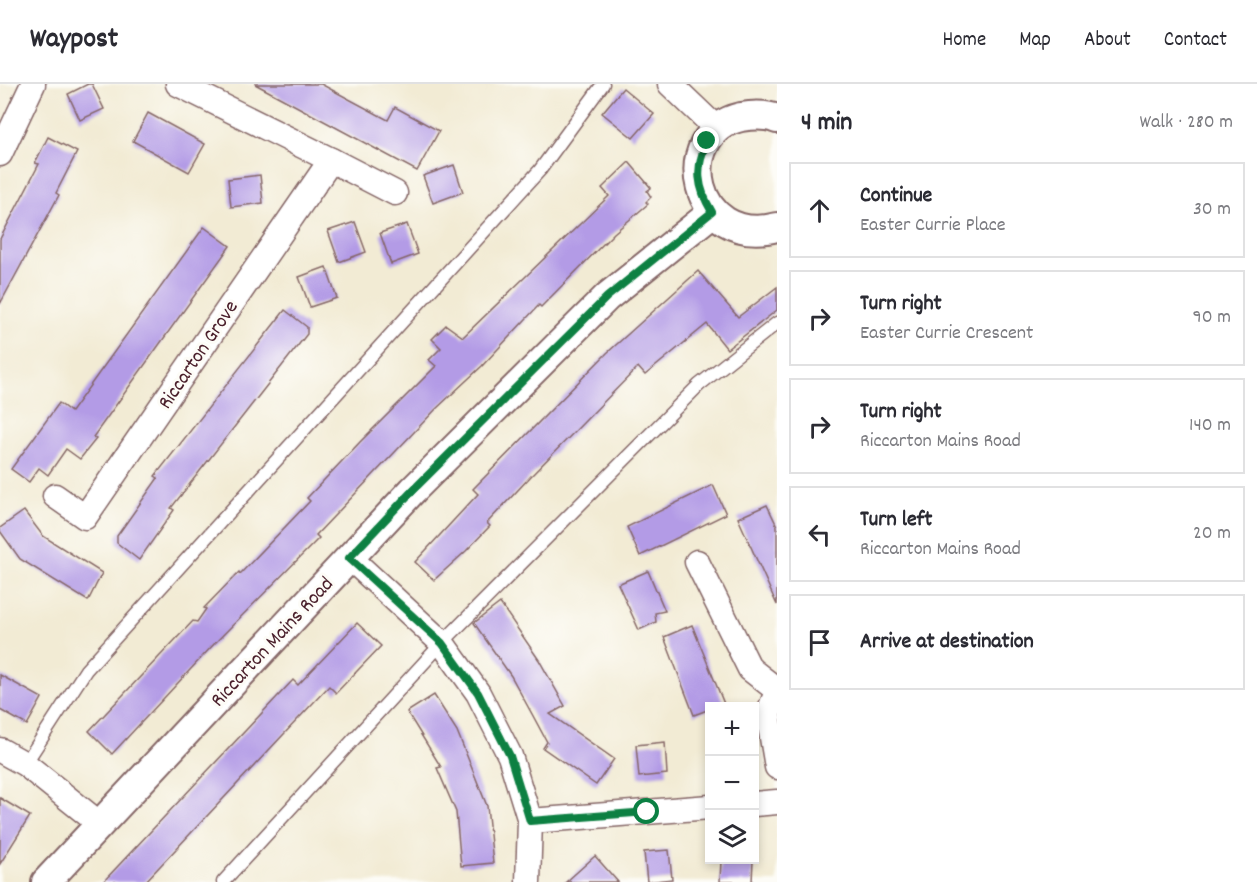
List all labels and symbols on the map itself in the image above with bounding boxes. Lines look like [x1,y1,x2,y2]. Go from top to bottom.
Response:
route end [693,127,719,153]
street label: Riccarton Grove [152,295,247,416]
street label: Riccarton Mains Road [205,571,342,715]
route start [633,798,659,824]

